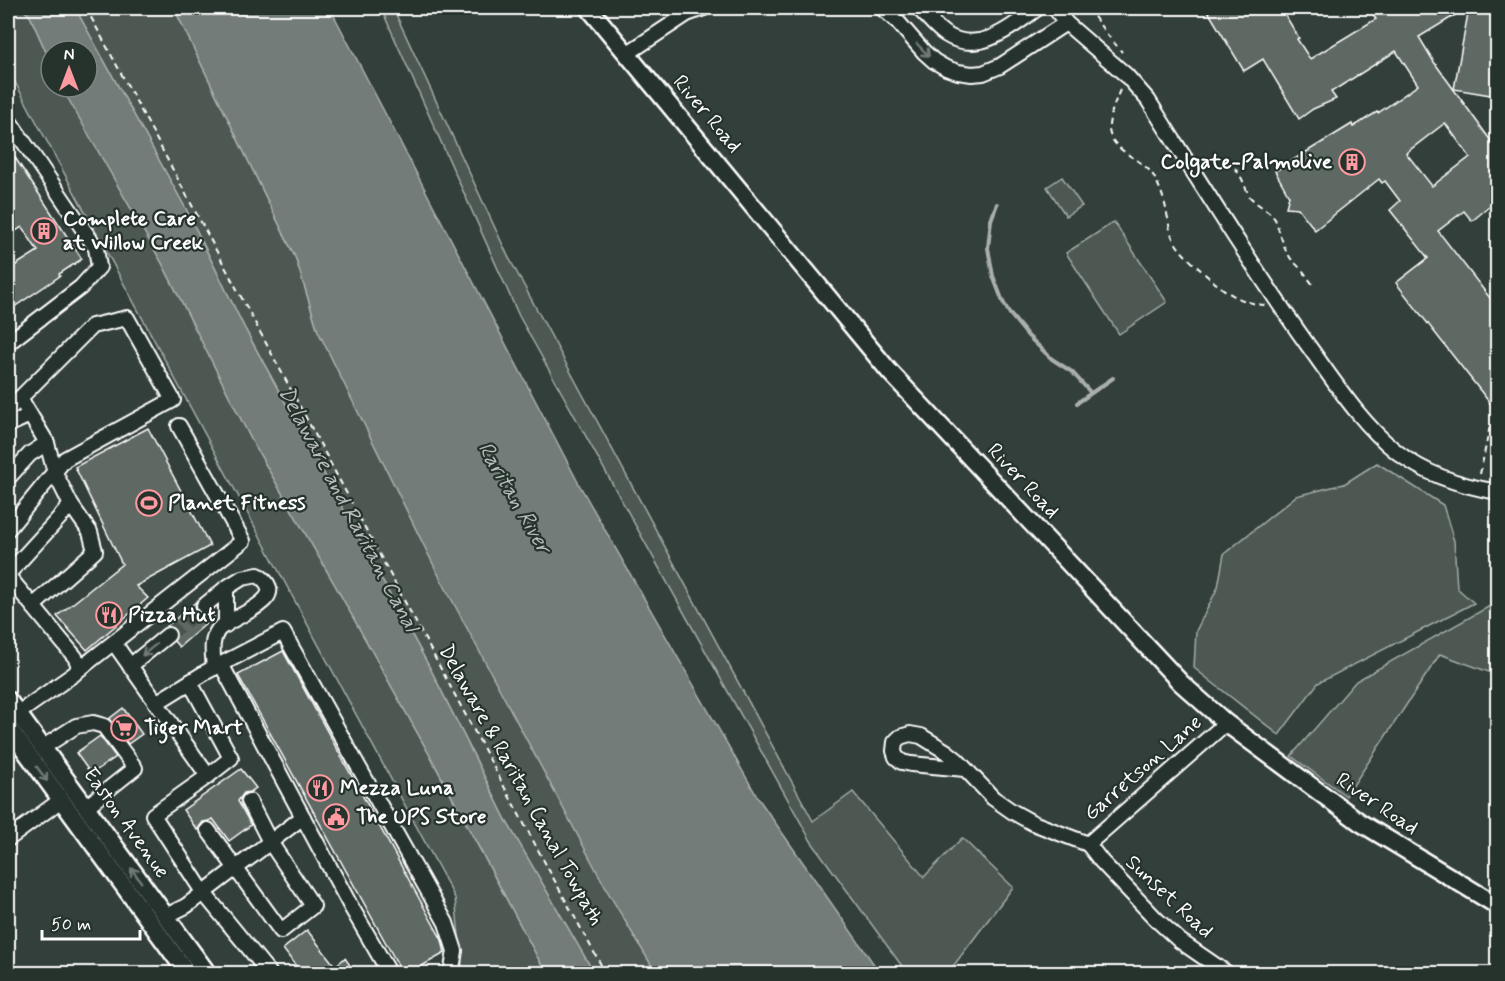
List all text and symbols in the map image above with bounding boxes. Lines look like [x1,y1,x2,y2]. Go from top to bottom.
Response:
north arrow [39,39,99,99]
one-way arrow [916,42,930,57]
text: N [64,45,74,66]
street label: River Road [666,69,748,159]
building icon: Colgate-Palmolive [1337,147,1367,177]
place label: Colgate-Palmolive [1160,148,1333,178]
place label: Complete Care at Willow Creek [63,205,204,257]
building icon: Complete Care at Willow Creek [29,216,59,246]
water label: Delaware and Raritan Canal [271,381,426,639]
water label: Raritan River [471,437,559,561]
street label: River Road [981,437,1065,525]
sports icon: Planet Fitness [134,488,164,518]
place label: Planet Fitness [168,489,306,517]
restaurant icon: Pizza Hut [94,600,124,630]
place label: Pizza Hut [128,601,215,629]
street label: Delaware & Raritan Canal Towpath [432,639,610,931]
one-way arrow [141,644,157,657]
street label: Garretson Lane [1078,709,1208,827]
supermarket icon: Tiger Mart [109,713,139,743]
place label: Tiger Mart [144,714,243,744]
street label: Easton Avenue [76,762,176,884]
one-way arrow [36,766,48,782]
street label: River Road [1330,766,1424,842]
restaurant icon: Mezza Luna [305,773,335,803]
place label: Mezza Luna [340,774,454,802]
public building icon: The UPS Store [321,802,351,832]
place label: The UPS Store [356,803,486,831]
street label: Sunset Road [1119,849,1219,945]
one-way arrow [130,868,143,884]
scale bar [42,903,140,941]
text: 50 m [51,913,91,937]

